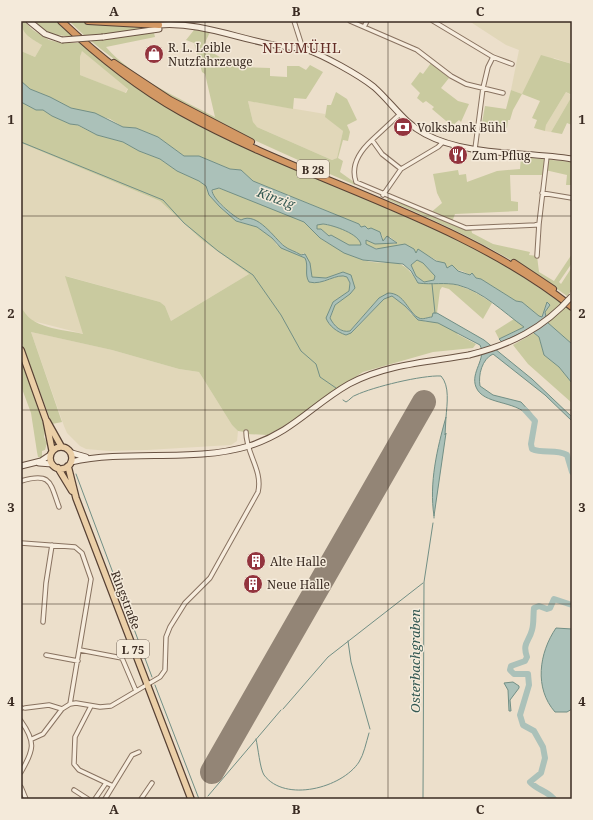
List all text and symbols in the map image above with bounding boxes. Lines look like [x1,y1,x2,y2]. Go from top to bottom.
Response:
text: A [109,2,119,20]
text: B [292,2,301,20]
text: C [476,2,485,20]
district label: NEUMÜHL [262,38,342,57]
place label: R. L. Leible Nutzfahrzeuge [168,39,253,70]
shop icon: R. L. Leible Nutzfahrzeuge [143,43,165,65]
text: 1 [7,110,15,128]
text: 1 [578,110,586,128]
bank icon: Volksbank Bühl [392,116,414,138]
place label: Volksbank Bühl [417,119,507,136]
restaurant icon: Zum Pflug [447,144,469,166]
place label: Zum Pflug [472,147,531,164]
road number: B 28 [297,160,329,178]
water label: Kinzig [254,183,298,213]
text: 2 [7,304,15,322]
text: 2 [578,304,586,322]
text: 3 [7,498,15,516]
text: 3 [578,498,586,516]
building icon: Alte Halle [245,550,267,572]
place label: Alte Halle [270,553,326,570]
street label: Ringstraße [107,568,145,632]
building icon: Neue Halle [242,573,264,595]
place label: Neue Halle [267,576,330,593]
water label: Osterbachgraben [406,609,424,713]
road number: L 75 [117,640,149,658]
text: 4 [7,692,15,710]
text: 4 [578,692,586,710]
text: A [109,800,119,818]
text: B [292,800,301,818]
text: C [476,800,485,818]

